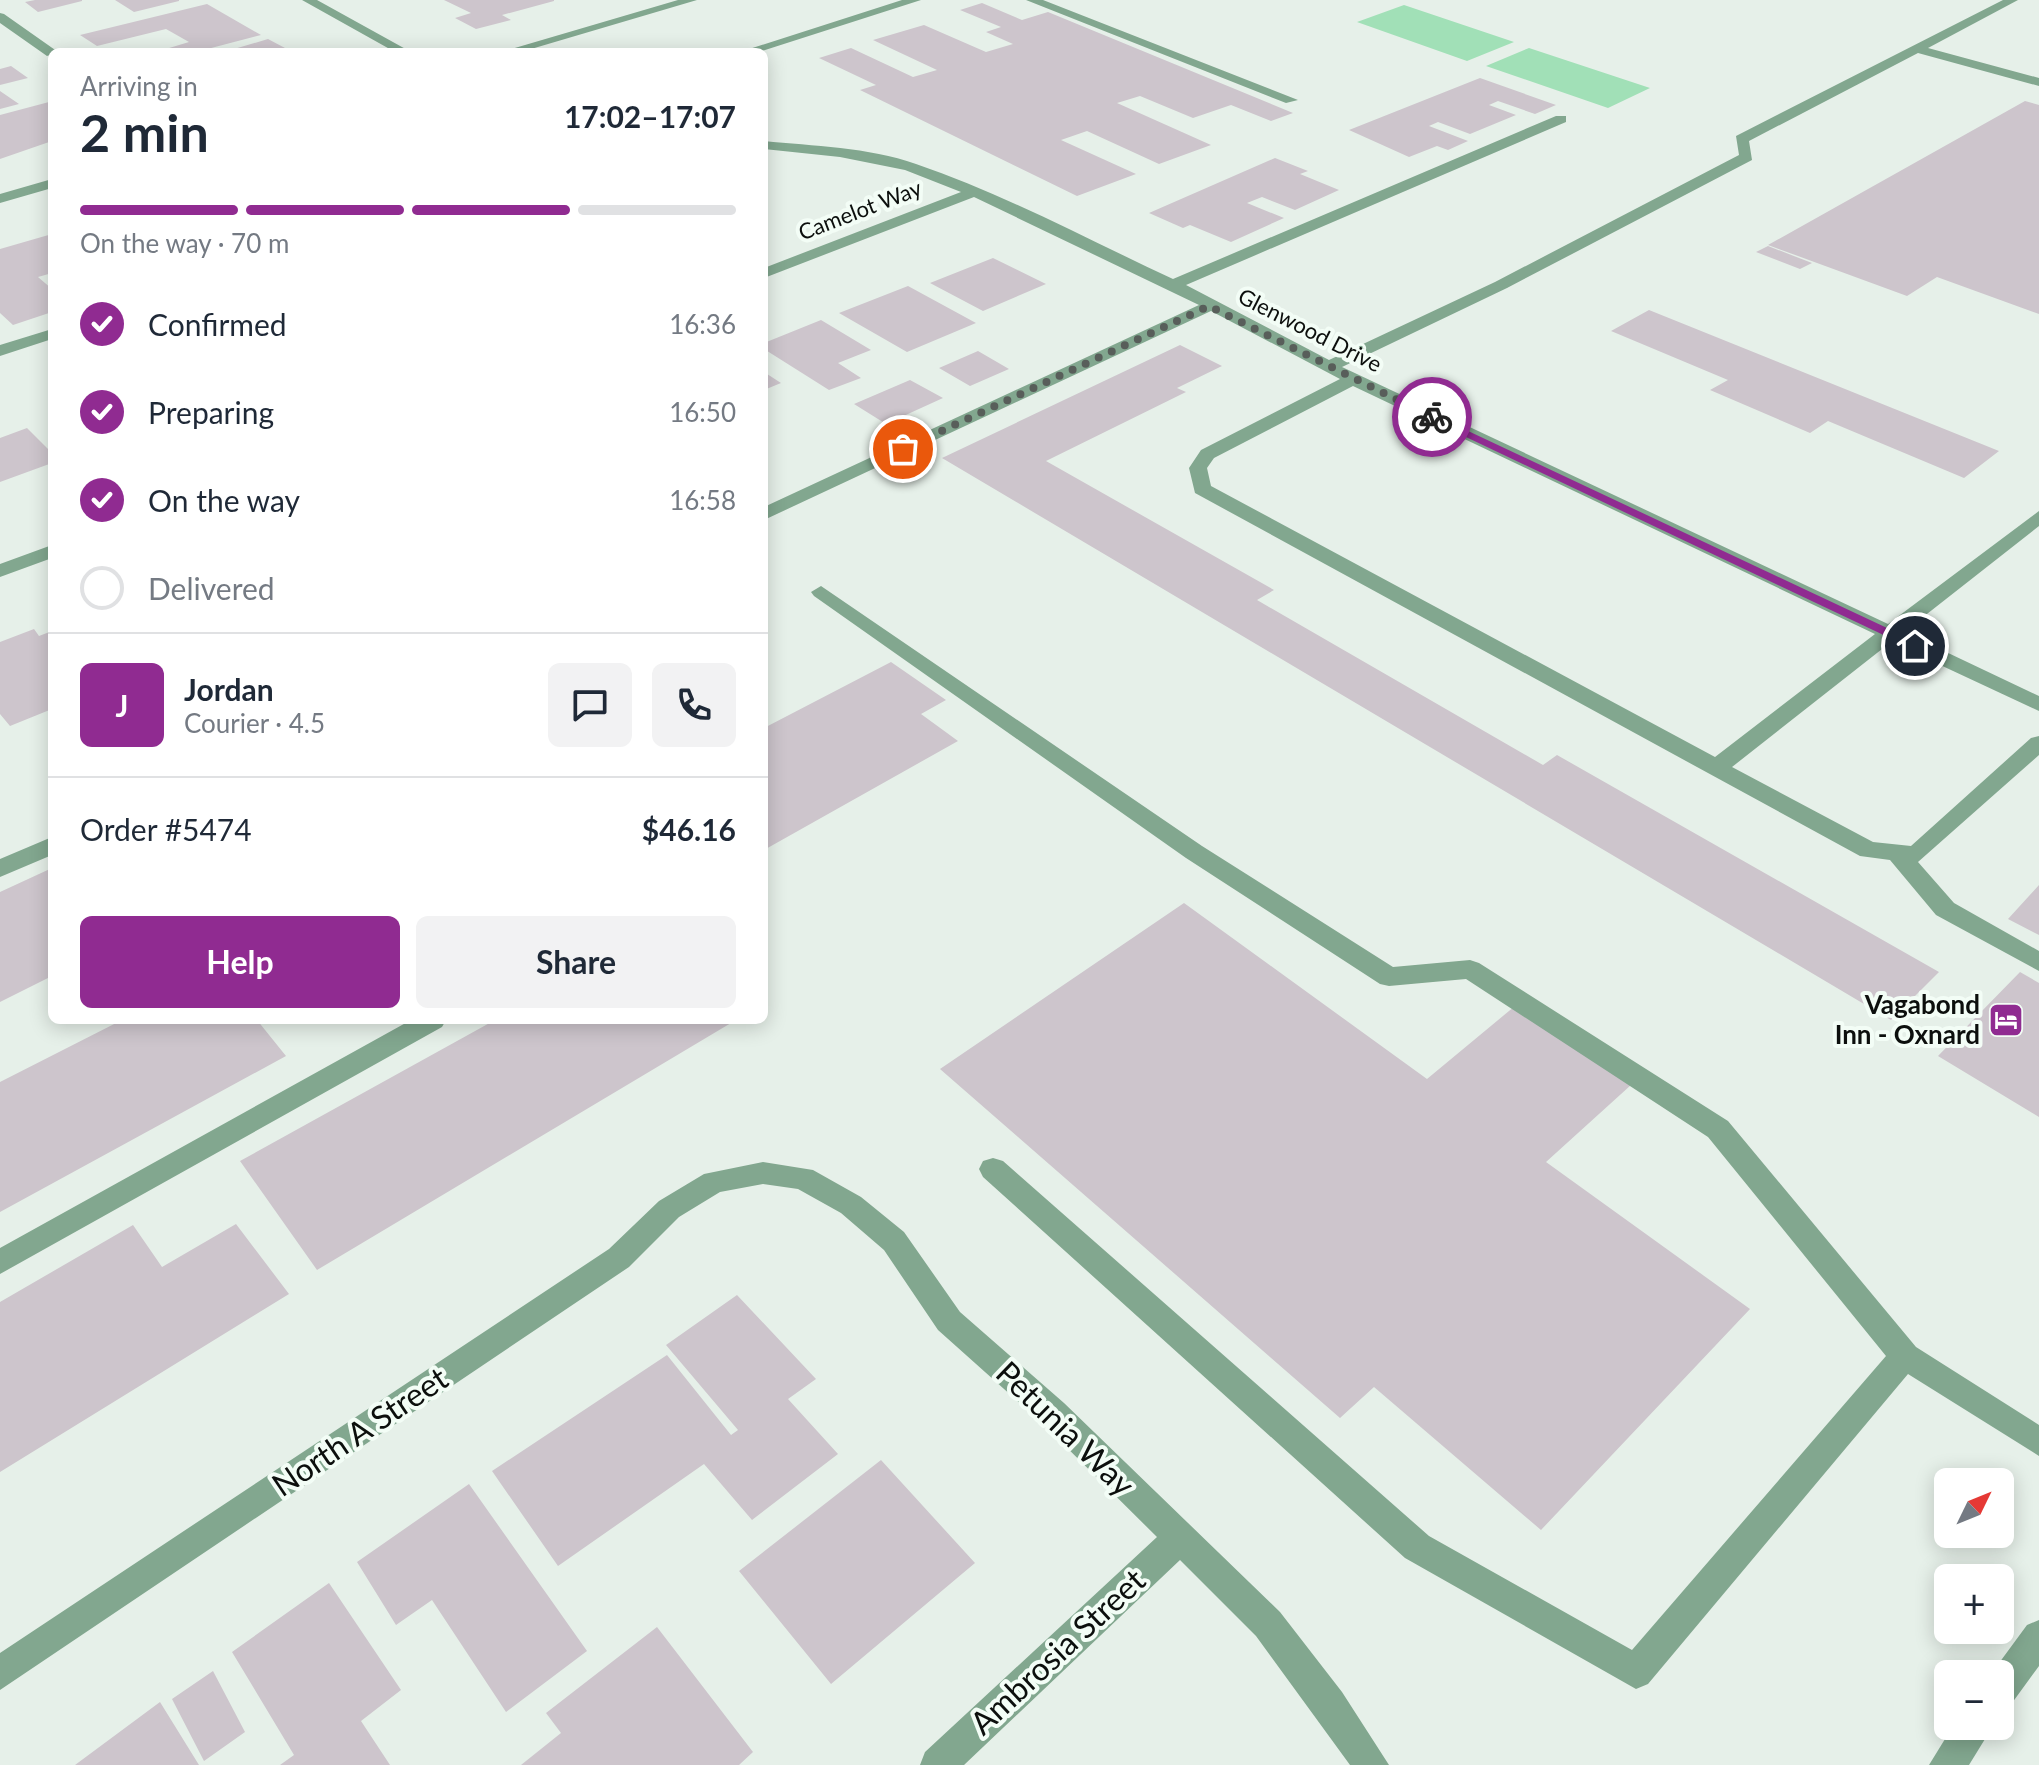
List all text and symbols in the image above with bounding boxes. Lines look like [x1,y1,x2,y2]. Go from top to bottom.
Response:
text: Arriving in [80,70,198,102]
text: 17:02–17:07 [564,98,736,134]
text: 2 min [80,101,209,163]
street label: Camelot Way [794,173,926,245]
text: On the way · 70 m [80,227,289,259]
street label: Glenwood Drive [1234,282,1387,377]
icon: check [80,302,124,346]
text: Confirmed [148,306,287,342]
text: 16:36 [669,308,736,340]
courier [1392,377,1472,457]
icon: check [80,390,124,434]
text: Preparing [148,394,274,430]
icon: bike [1410,395,1454,439]
text: 16:50 [669,396,736,428]
pin [869,415,937,483]
icon: bag [881,427,925,471]
icon: check [80,478,124,522]
text: On the way [148,482,300,518]
text: 16:58 [669,484,736,516]
text: Delivered [148,570,275,606]
pin [1881,612,1949,680]
icon: home [1893,624,1937,668]
button: chat [548,663,632,747]
button: phone [652,663,736,747]
text: Jordan [184,671,274,707]
text: J [116,687,128,723]
text: Courier · 4.5 [184,707,325,739]
text: Order #5474 [80,811,252,847]
text: $46.16 [642,811,736,847]
button: Help [80,916,400,1008]
button: Share [416,916,736,1008]
place label: Vagabond Inn - Oxnard [1835,988,1980,1050]
hotel icon: Vagabond Inn - Oxnard [1987,1001,2025,1039]
street label: Petunia Way [989,1352,1144,1504]
street label: North A Street [264,1357,455,1504]
north arrow [1934,1468,2014,1548]
map controls [1934,1468,2014,1740]
street label: Ambrosia Street [961,1560,1153,1742]
button: + [1934,1564,2014,1644]
button: − [1934,1660,2014,1740]

